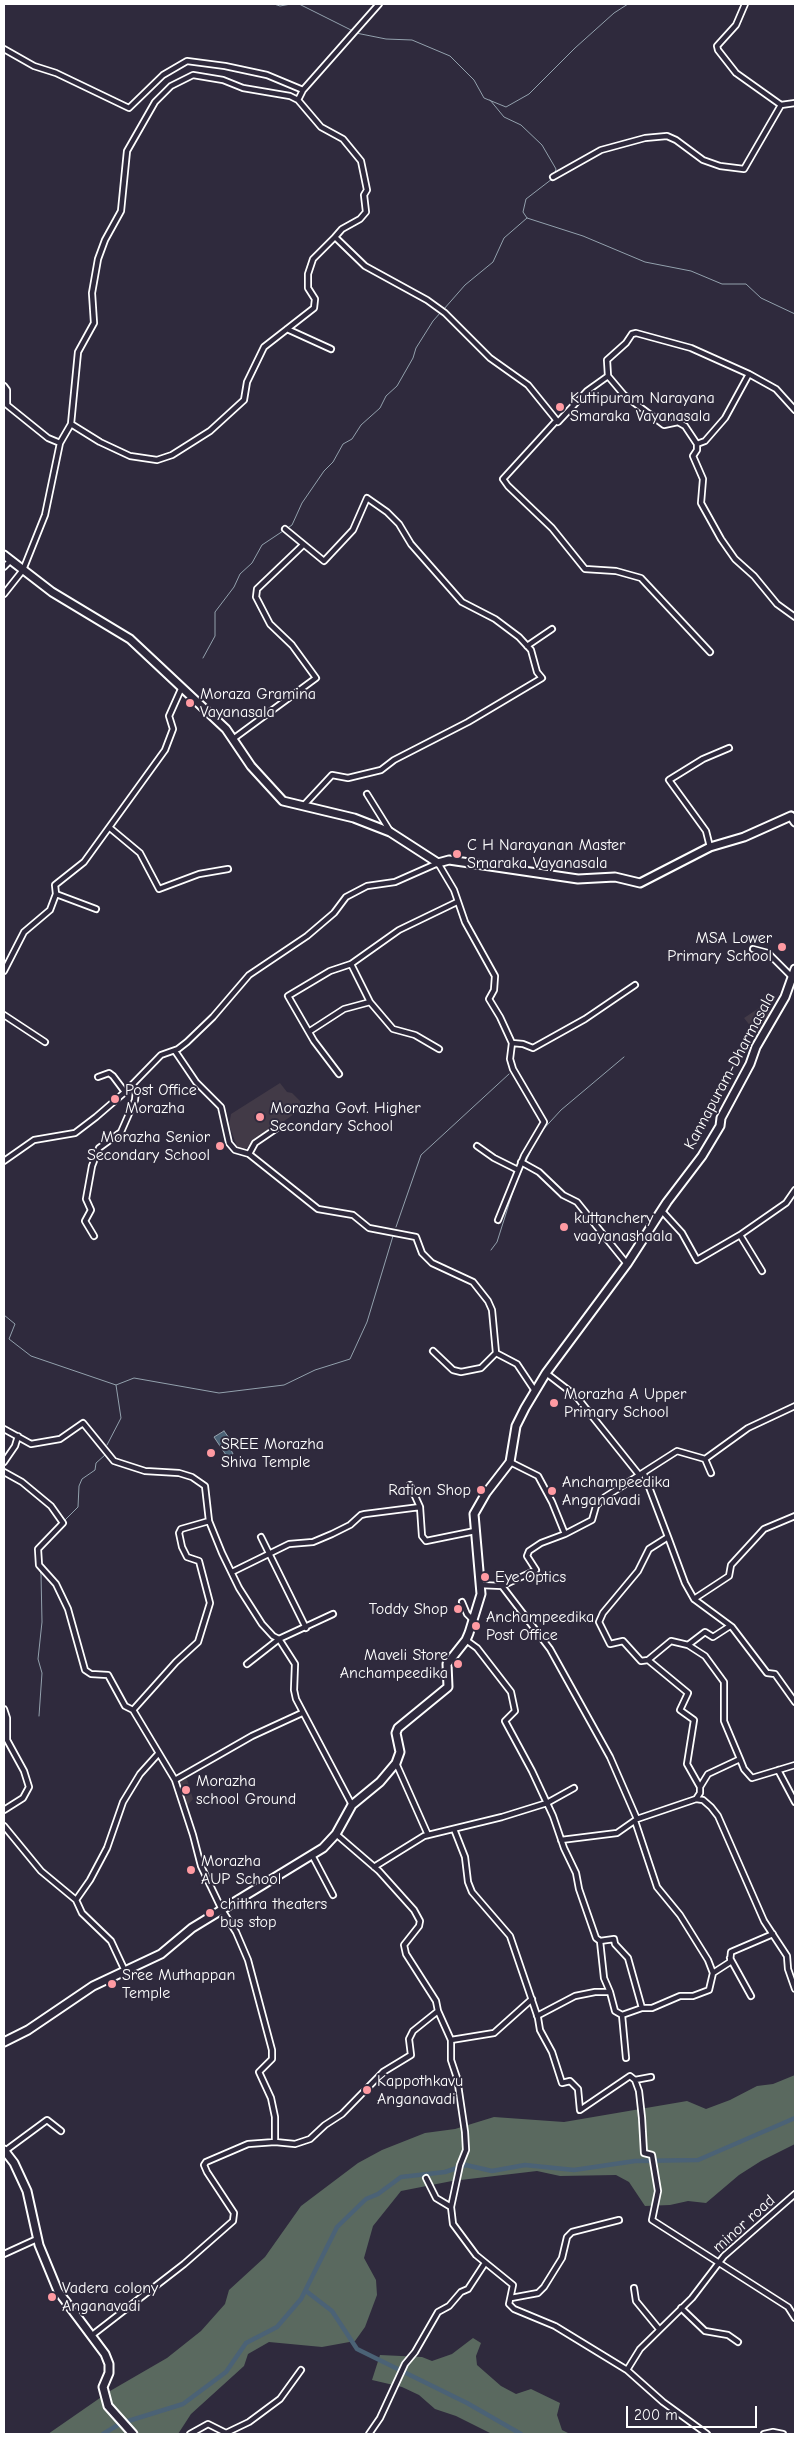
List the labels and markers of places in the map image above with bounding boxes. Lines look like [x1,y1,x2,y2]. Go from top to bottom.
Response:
place label: Kuttipuram Narayana Smaraka Vayanasala [570,388,715,426]
marker: Kuttipuram Narayana Smaraka Vayanasala [554,401,566,413]
place label: Moraza Gramina Vayanasala [200,684,316,722]
marker: Moraza Gramina Vayanasala [184,697,196,709]
place label: C H Narayanan Master Smaraka Vayanasala [467,835,625,873]
marker: C H Narayanan Master Smaraka Vayanasala [451,848,463,860]
place label: MSA Lower Primary School [667,928,772,966]
marker: MSA Lower Primary School [776,941,788,953]
place label: Post Office Morazha [125,1080,197,1118]
marker: Post Office Morazha [109,1093,121,1105]
place label: Morazha Govt. Higher Secondary School [270,1098,421,1136]
marker: Morazha Govt. Higher Secondary School [254,1111,266,1123]
place label: Morazha Senior Secondary School [87,1127,210,1165]
marker: Morazha Senior Secondary School [214,1140,226,1152]
place label: kuttanchery vaayanashaala [574,1208,673,1246]
marker: kuttanchery vaayanashaala [558,1221,570,1233]
place label: Morazha A Upper Primary School [564,1384,686,1422]
marker: Morazha A Upper Primary School [548,1397,560,1409]
place label: SREE Morazha Shiva Temple [221,1434,324,1472]
marker: SREE Morazha Shiva Temple [205,1447,217,1459]
place label: Anchampeedika Anganavadi [562,1472,670,1510]
place label: Ration Shop [388,1480,471,1500]
marker: Ration Shop [475,1484,487,1496]
marker: Anchampeedika Anganavadi [546,1485,558,1497]
place label: Eye Optics [495,1567,566,1587]
marker: Eye Optics [479,1571,491,1583]
place label: Toddy Shop [369,1599,448,1619]
marker: Toddy Shop [452,1603,464,1615]
place label: Anchampeedika Post Office [486,1607,594,1645]
marker: Anchampeedika Post Office [470,1620,482,1632]
place label: Maveli Store Anchampeedika [340,1645,448,1683]
marker: Maveli Store Anchampeedika [452,1658,464,1670]
place label: Morazha school Ground [196,1771,296,1809]
marker: Morazha school Ground [180,1784,192,1796]
place label: Morazha AUP School [201,1851,281,1889]
marker: Morazha AUP School [185,1864,197,1876]
place label: chithra theaters bus stop [220,1894,327,1932]
marker: chithra theaters bus stop [204,1907,216,1919]
place label: Sree Muthappan Temple [122,1965,235,2003]
marker: Sree Muthappan Temple [106,1978,118,1990]
place label: Kappothkavu Anganavadi [377,2071,463,2109]
marker: Kappothkavu Anganavadi [361,2084,373,2096]
place label: Vadera colony Anganavadi [62,2278,158,2316]
marker: Vadera colony Anganavadi [46,2291,58,2303]

